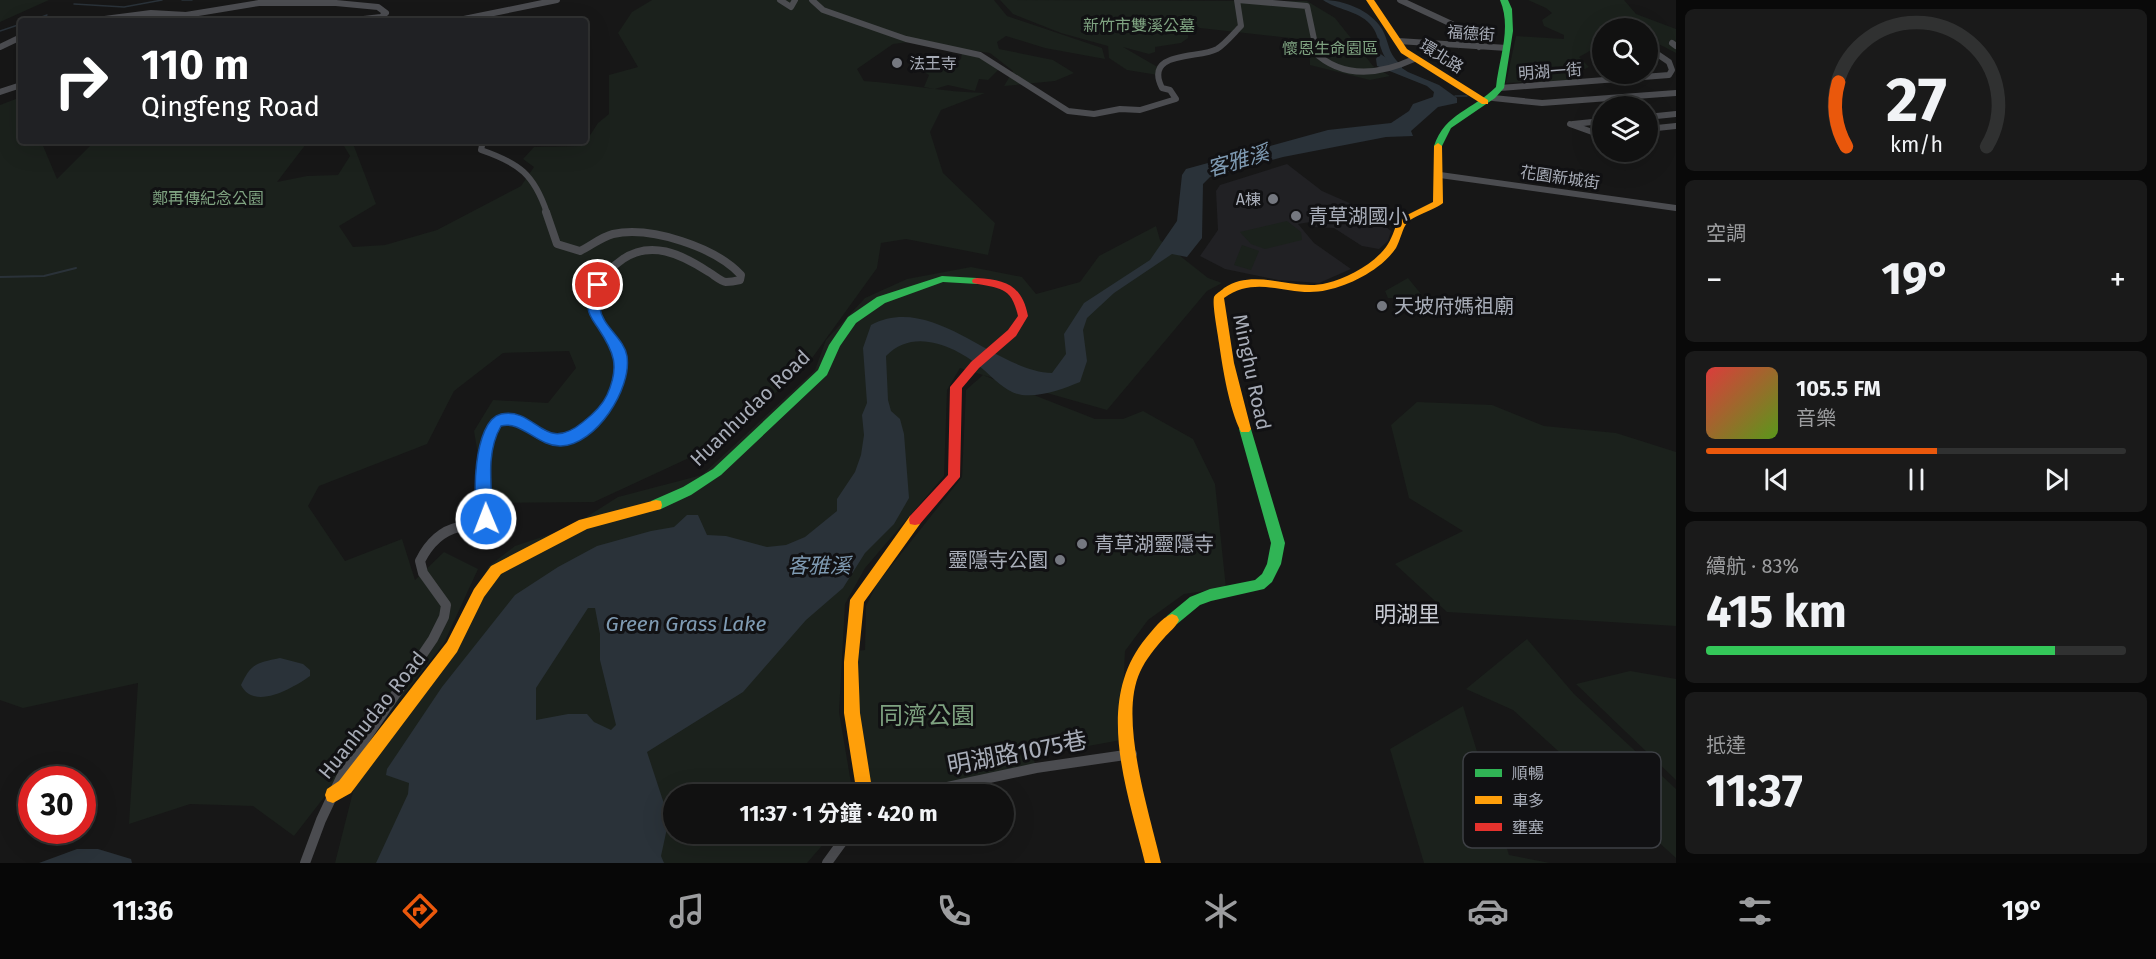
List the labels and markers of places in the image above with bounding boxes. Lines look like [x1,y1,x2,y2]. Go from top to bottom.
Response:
place label: 法王寺 [909,54,957,73]
marker: 法王寺 [890,56,904,70]
place label: A棟 [1236,190,1261,209]
marker: A棟 [1266,192,1280,206]
place label: 青草湖國小 [1308,204,1408,228]
marker: 青草湖國小 [1289,209,1303,223]
pin [572,259,623,310]
place label: 天坡府媽祖廟 [1394,294,1514,318]
marker: 天坡府媽祖廟 [1375,299,1389,313]
place label: 青草湖靈隱寺 [1094,532,1214,556]
marker: 青草湖靈隱寺 [1075,537,1089,551]
place label: 靈隱寺公園 [948,548,1048,572]
marker: 靈隱寺公園 [1053,553,1067,567]

